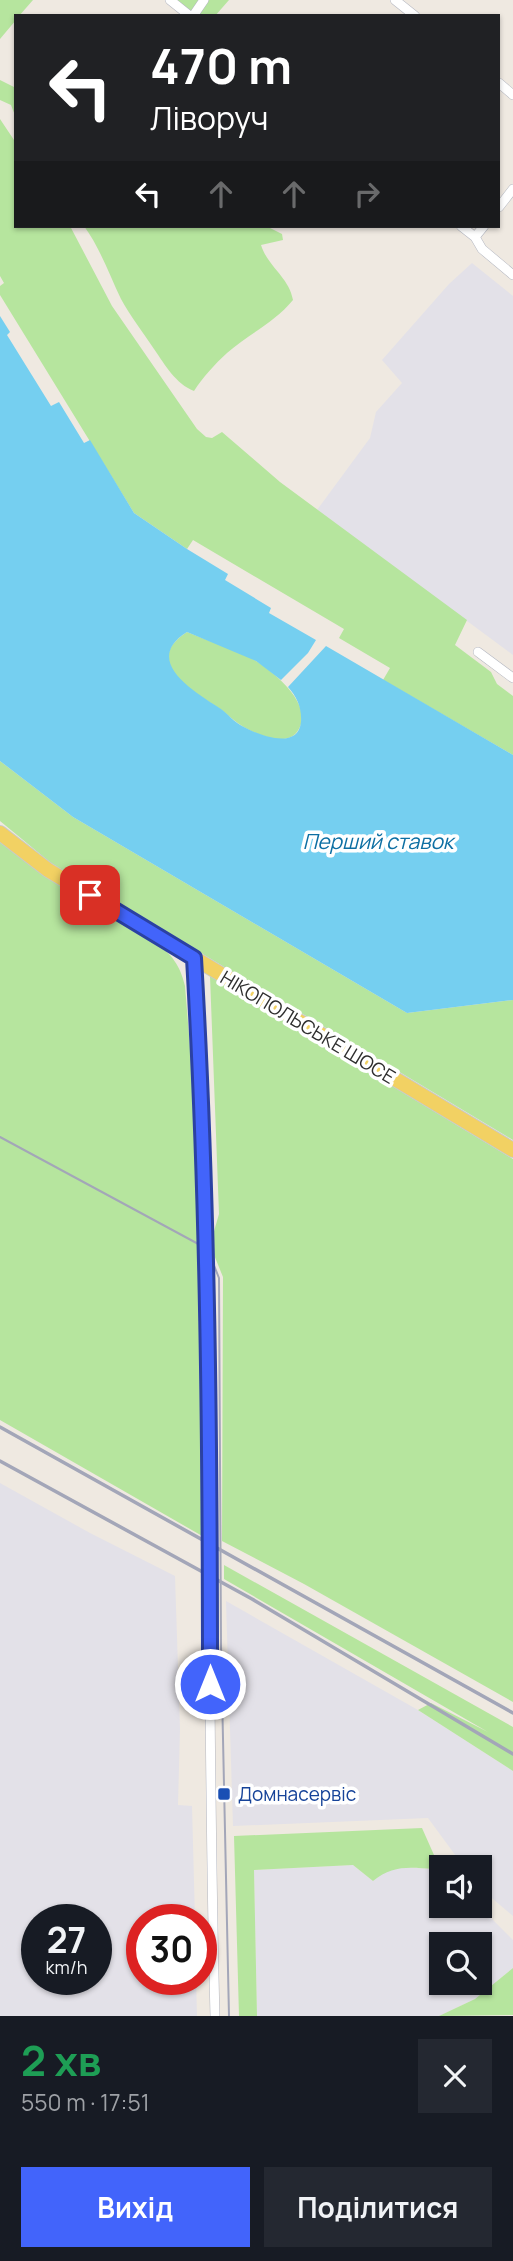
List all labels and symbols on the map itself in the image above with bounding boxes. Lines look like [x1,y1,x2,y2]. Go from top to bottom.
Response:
water label: Перший ставок [303,827,456,855]
pin [60,865,120,925]
street label: НІКОПОЛЬСЬКЕ ШОСЕ [216,964,400,1090]
position arrow [173,1647,247,1721]
place label: Домнасервіс [238,1781,356,1807]
marker: Домнасервіс [216,1786,232,1802]
speed limit sign: 30 [126,1904,217,1995]

